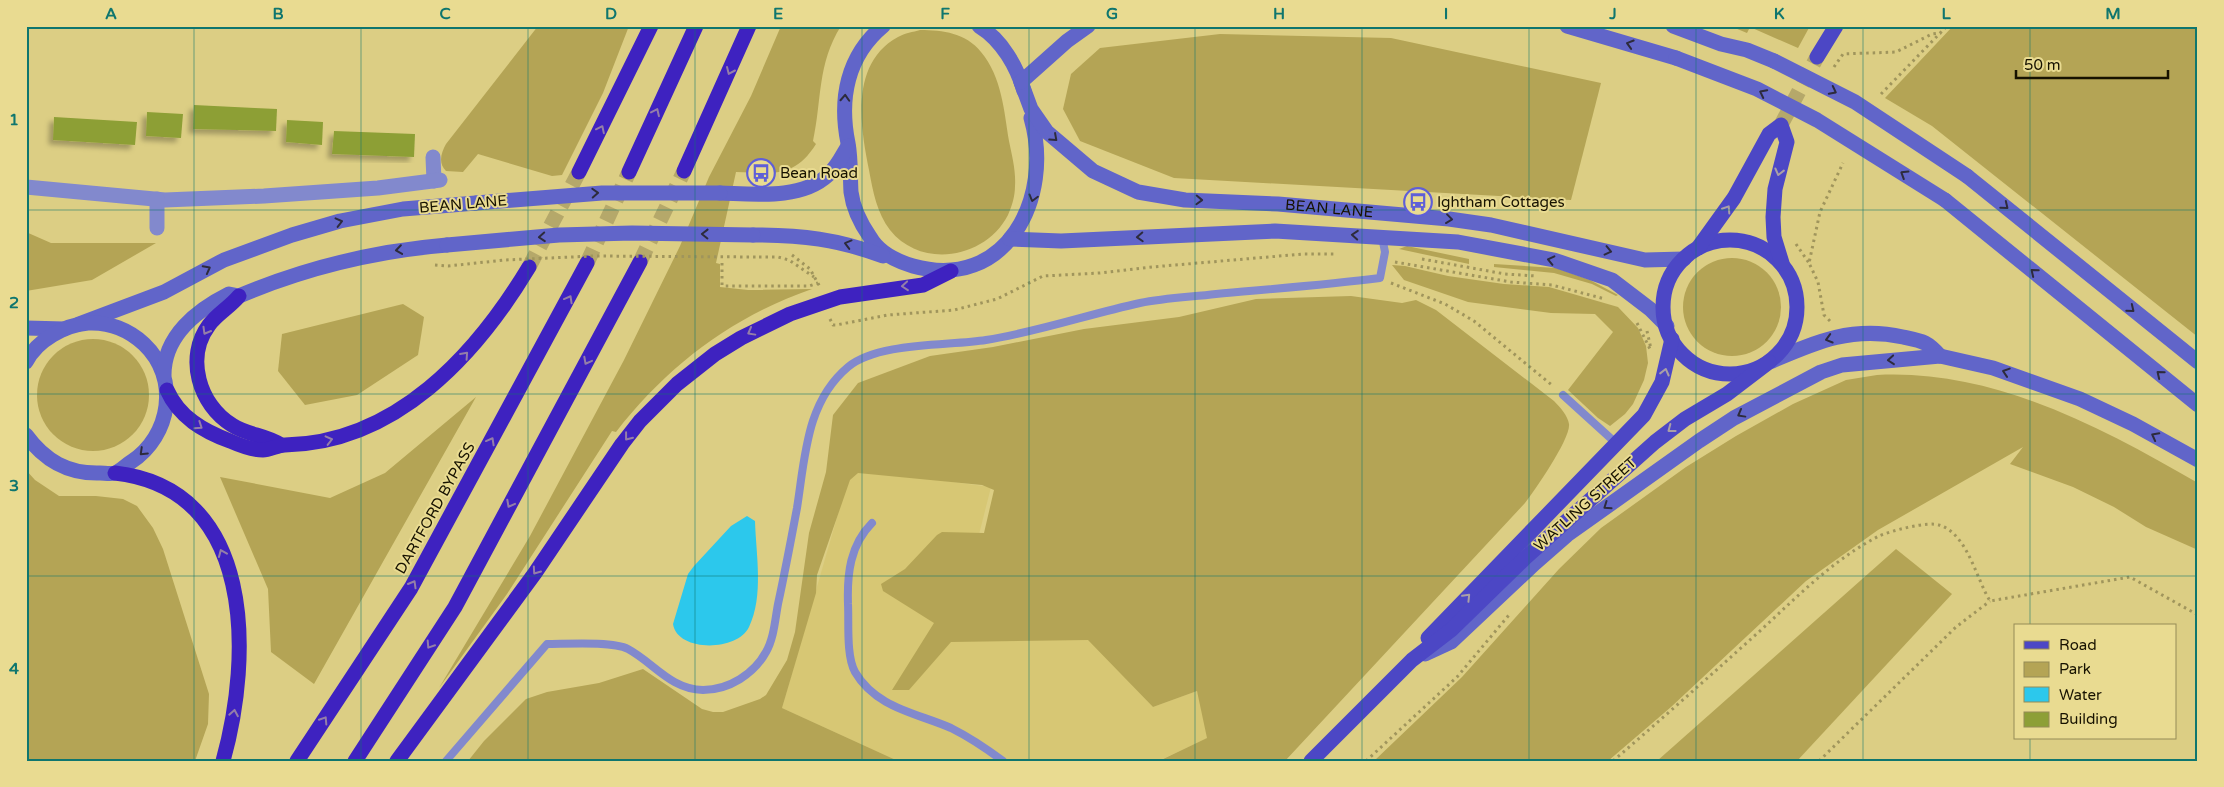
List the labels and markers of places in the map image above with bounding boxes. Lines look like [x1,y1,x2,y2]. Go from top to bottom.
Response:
bus stop icon: Bean Road [746,158,776,188]
place label: Bean Road [780,164,858,182]
bus stop icon: Ightham Cottages [1403,187,1433,217]
place label: Ightham Cottages [1437,193,1565,211]

